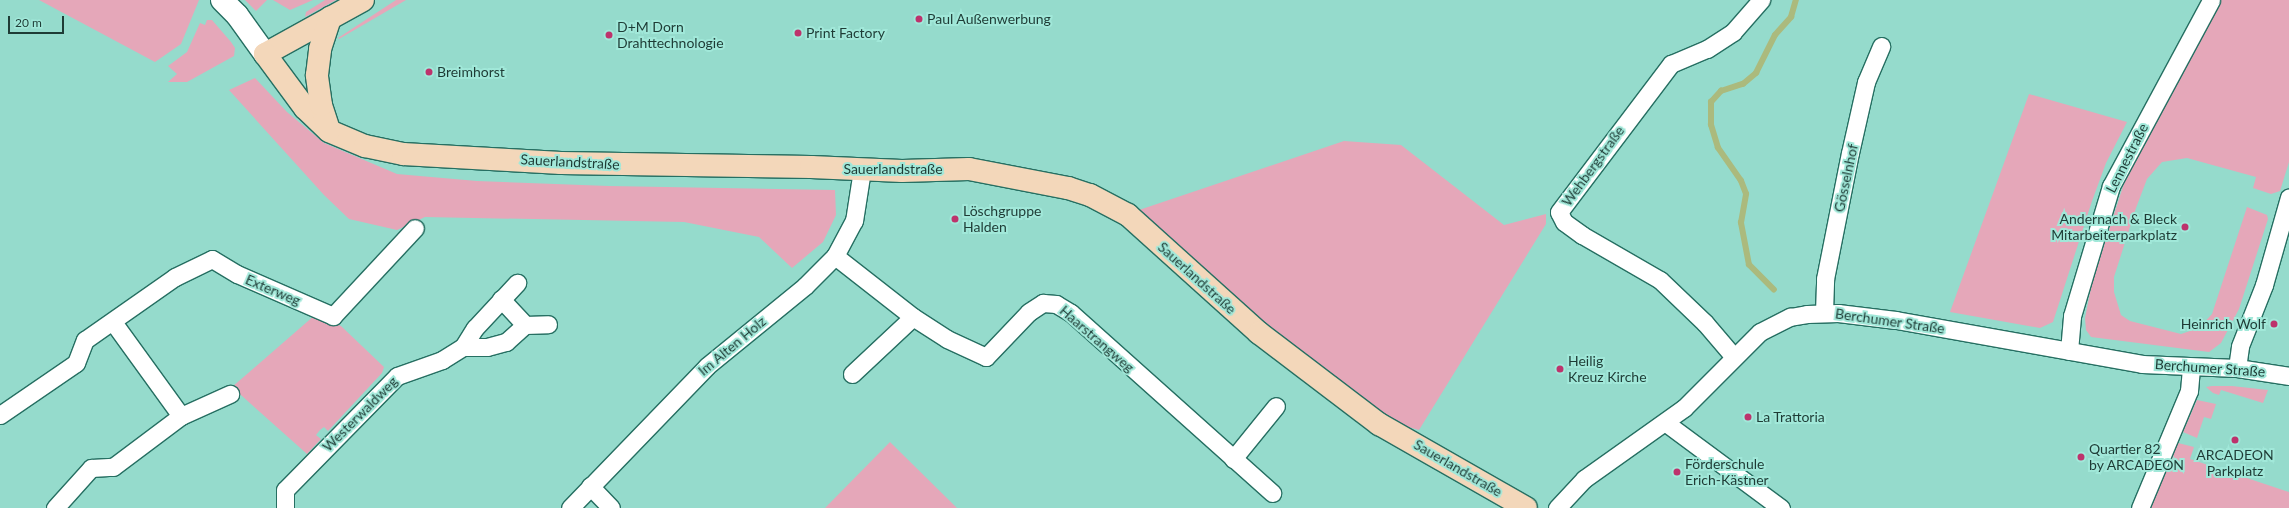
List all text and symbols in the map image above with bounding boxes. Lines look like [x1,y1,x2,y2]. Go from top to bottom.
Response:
scale bar [10,8,66,34]
place label: Paul Außenwerbung [927,11,1051,27]
marker: Paul Außenwerbung [914,14,924,24]
text: 20 m [15,15,42,30]
place label: D+M Dorn Drahttechnologie [617,19,724,52]
place label: Print Factory [806,25,885,41]
marker: Print Factory [793,28,803,38]
marker: D+M Dorn Drahttechnologie [604,30,614,40]
place label: Breimhorst [437,64,505,80]
marker: Breimhorst [424,67,434,77]
street label: Lennestraße [2102,120,2152,196]
street label: Wehbergstraße [1558,123,1628,209]
street label: Gösselnhof [1831,142,1861,214]
street label: Sauerlandstraße [520,151,620,173]
street label: Sauerlandstraße [843,161,943,177]
place label: Löschgruppe Halden [963,203,1041,236]
place label: Andernach & Bleck Mitarbeiterparkplatz [2051,211,2177,244]
marker: Löschgruppe Halden [950,214,960,224]
marker: Andernach & Bleck Mitarbeiterparkplatz [2180,222,2190,232]
street label: Sauerlandstraße [1155,239,1239,317]
street label: Exterweg [243,271,303,309]
street label: Haarstrangweg [1056,302,1138,376]
street label: Berchumer Straße [1834,305,1946,337]
street label: Im Alten Holz [695,313,769,379]
place label: Heinrich Wolf [2181,316,2266,332]
marker: Heinrich Wolf [2269,319,2279,329]
place label: Heilig Kreuz Kirche [1568,353,1647,386]
street label: Berchumer Straße [2154,356,2266,380]
marker: Heilig Kreuz Kirche [1555,364,1565,374]
street label: Westerwaldweg [319,373,401,455]
place label: La Trattoria [1756,409,1825,425]
marker: La Trattoria [1743,412,1753,422]
marker: ARCADEON Parkplatz [2230,435,2240,445]
street label: Sauerlandstraße [1411,436,1505,500]
place label: Quartier 82 by ARCADEON [2089,441,2185,474]
place label: ARCADEON Parkplatz [2196,447,2274,480]
marker: Quartier 82 by ARCADEON [2076,452,2086,462]
place label: Förderschule Erich-Kästner [1685,456,1769,488]
marker: Förderschule Erich-Kästner [1672,467,1682,477]

